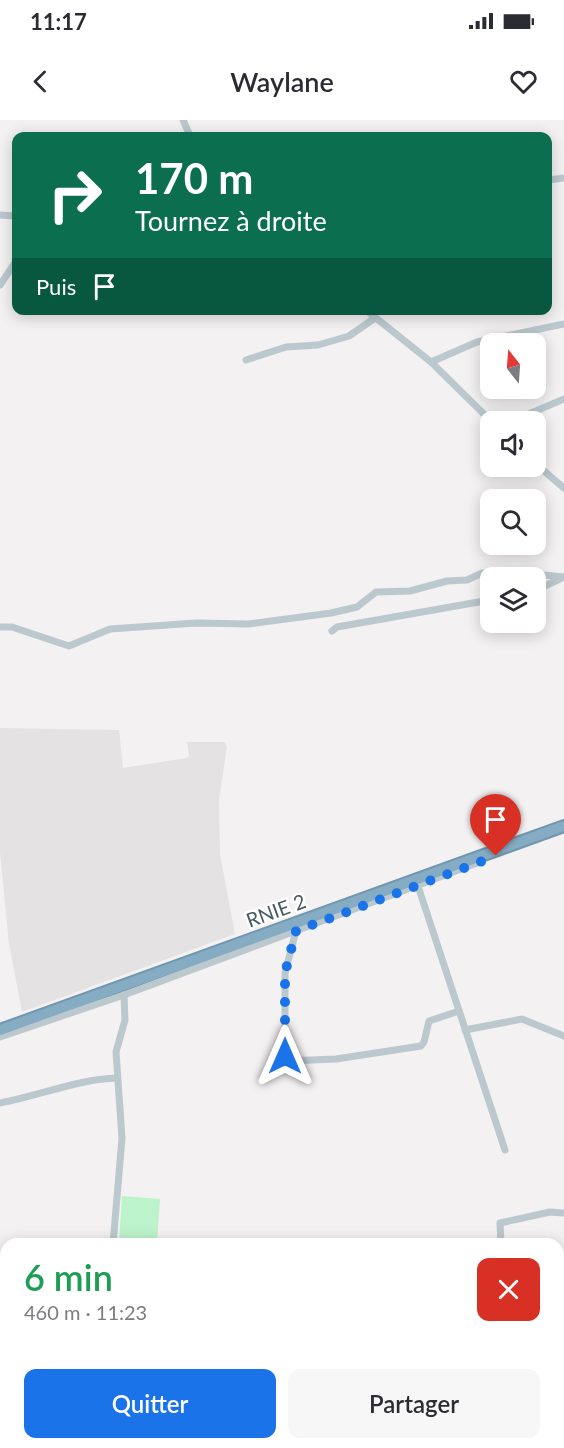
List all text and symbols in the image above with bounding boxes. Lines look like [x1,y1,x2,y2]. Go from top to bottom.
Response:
text: 11:17 [30,8,87,35]
icon: back [24,65,57,98]
text: Waylane [230,65,334,98]
icon: heart [507,65,540,98]
text: 170 m [135,153,253,203]
icon: right [36,156,114,234]
text: Tournez à droite [135,204,327,237]
icon: arrive [88,270,121,303]
text: Puis [36,273,76,300]
north arrow [480,333,546,399]
map controls [480,333,546,633]
button: sound [480,411,546,477]
button: search [480,489,546,555]
button: layers [480,567,546,633]
pin [470,794,521,856]
icon: arrive [479,803,512,836]
street label: RNIE 2 [243,888,309,932]
position arrow [253,1024,317,1088]
text: 6 min [24,1255,113,1299]
button: close [477,1258,540,1321]
text: 460 m · 11:23 [24,1300,147,1324]
button: Quitter [24,1369,276,1438]
button: Partager [288,1369,540,1438]

